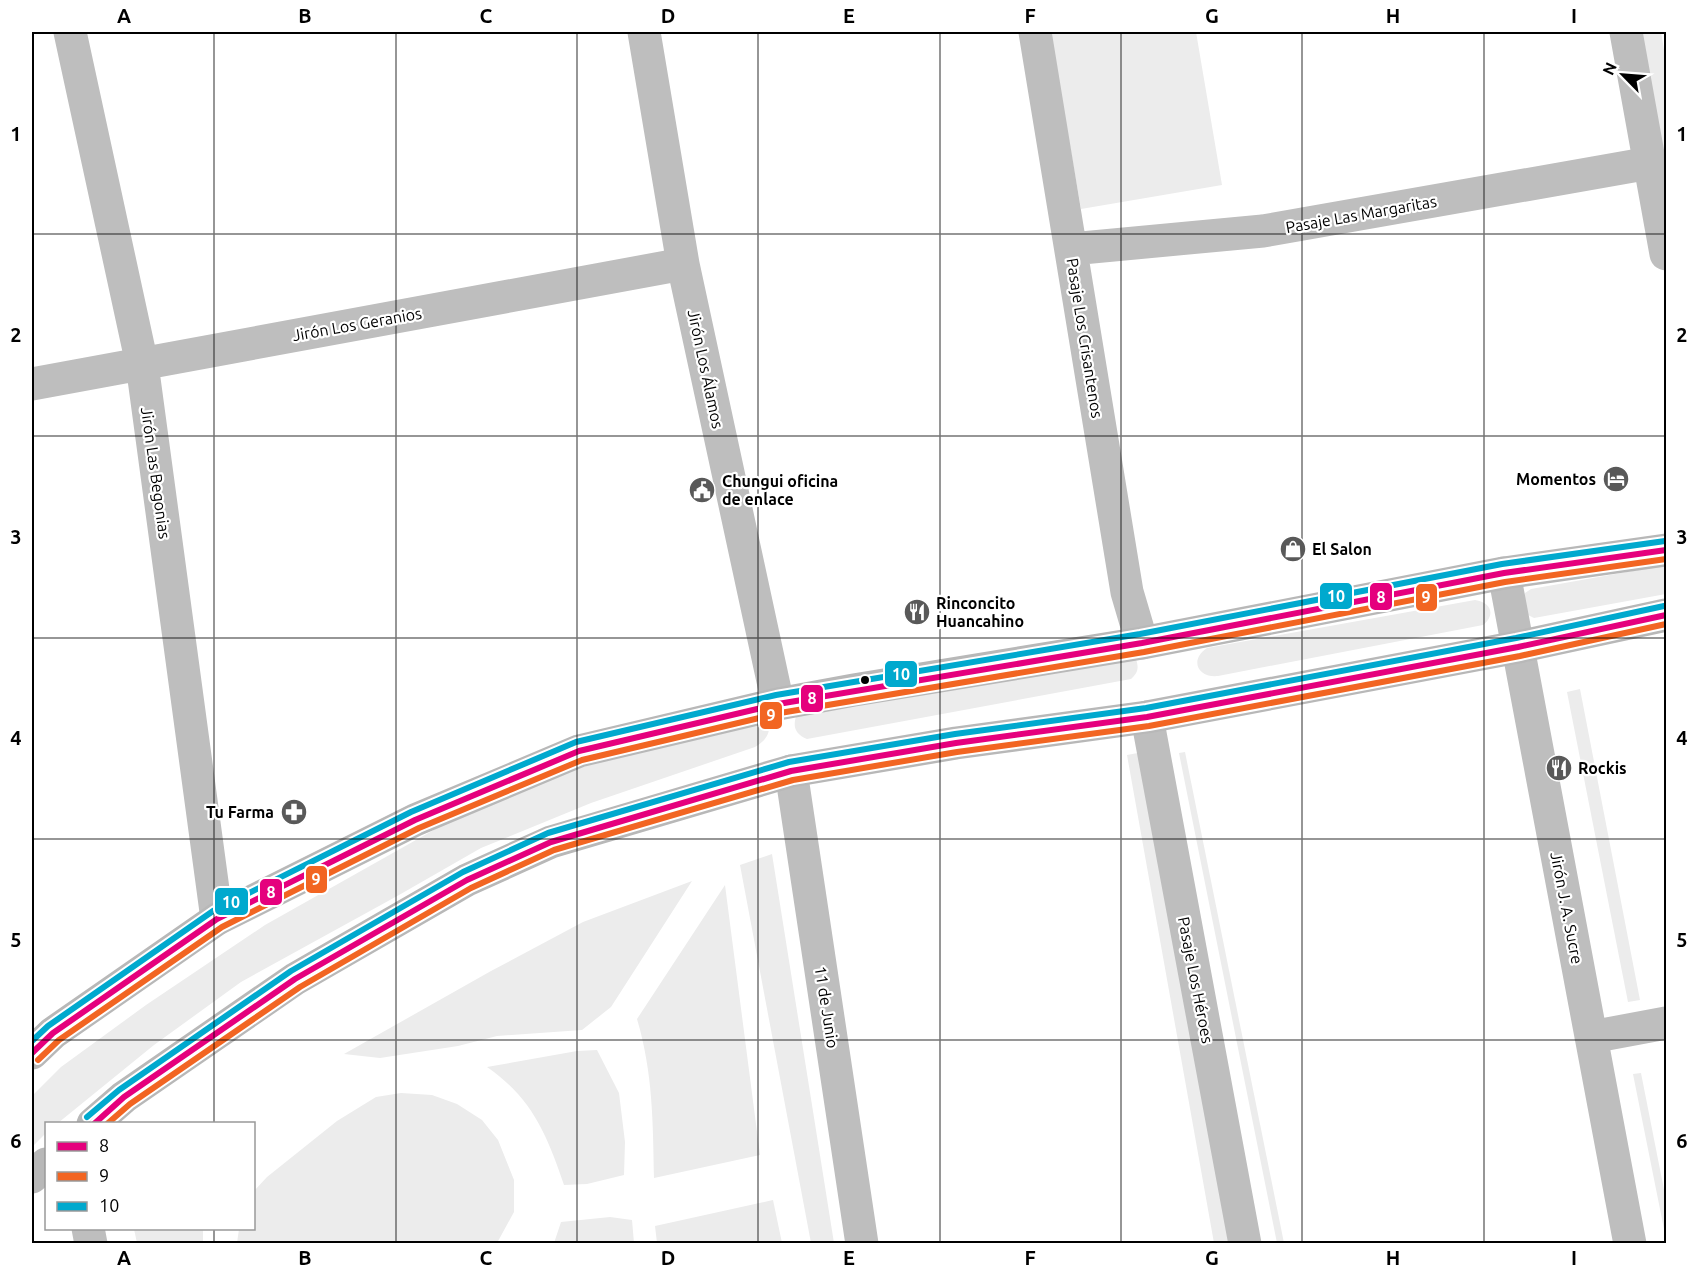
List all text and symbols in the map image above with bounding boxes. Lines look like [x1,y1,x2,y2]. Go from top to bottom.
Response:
text: A [117,4,131,27]
text: B [298,4,312,27]
text: C [480,4,493,27]
text: D [661,4,675,27]
text: E [843,4,855,27]
text: F [1024,4,1036,27]
text: G [1205,4,1219,27]
text: H [1386,4,1400,27]
text: I [1571,4,1577,27]
north arrow [1593,45,1653,105]
text: N [1599,59,1620,78]
text: 1 [10,122,22,145]
text: 1 [1676,122,1688,145]
street label: Pasaje Las Margaritas [1284,192,1438,236]
street label: Pasaje Los Crisantenos [1063,257,1107,419]
street label: Jirón Los Geranios [291,304,423,344]
street label: Jirón Los Álamos [685,308,729,430]
text: 2 [10,323,22,346]
text: 2 [1676,323,1688,346]
street label: Jirón Las Begonias [138,406,174,540]
hotel icon: Momentos [1601,464,1631,494]
place label: Momentos [1516,470,1596,488]
place label: Chungui oficina de enlace [722,472,838,508]
public building icon: Chungui oficina de enlace [687,475,717,505]
text: 3 [10,525,22,548]
text: 3 [1676,525,1688,548]
shop icon: El Salon [1278,534,1308,564]
place label: El Salon [1312,540,1372,558]
line badge: 10 [1319,582,1353,610]
line badge: 8 [1369,582,1393,611]
line badge: 9 [1415,583,1438,612]
text: 10 [1327,587,1345,605]
text: 8 [1376,588,1386,606]
text: 9 [1421,588,1431,606]
place label: Rinconcito Huancahino [936,594,1024,630]
restaurant icon: Rinconcito Huancahino [902,597,932,627]
line badge: 10 [884,660,918,688]
text: 10 [892,665,910,683]
unlabelled marker [859,674,871,686]
line badge: 8 [800,684,824,713]
text: 8 [807,689,817,707]
line badge: 9 [759,701,783,730]
text: 9 [766,706,776,724]
text: 4 [10,726,22,749]
text: 4 [1676,726,1688,749]
restaurant icon: Rockis [1544,753,1574,783]
place label: Rockis [1578,759,1627,777]
pharmacy icon: Tu Farma [279,797,309,827]
place label: Tu Farma [206,803,274,821]
street label: Jirón J. A. Sucre [1547,850,1587,966]
line badge: 9 [305,865,328,894]
text: 9 [311,870,321,888]
line badge: 8 [259,878,283,906]
text: 8 [266,883,276,901]
line badge: 10 [214,887,249,916]
text: 10 [222,893,240,911]
street label: Pasaje Los Héroes [1175,915,1217,1045]
text: 5 [10,928,22,951]
text: 5 [1676,928,1688,951]
street label: 11 de Junio [812,965,842,1049]
legend [45,1122,255,1230]
text: 6 [10,1129,22,1152]
text: 6 [1676,1129,1688,1152]
text: 8 [99,1135,109,1155]
text: 9 [99,1165,109,1185]
text: 10 [99,1195,119,1215]
text: A [117,1246,131,1269]
text: B [298,1246,312,1269]
text: C [480,1246,493,1269]
text: D [661,1246,675,1269]
text: E [843,1246,855,1269]
text: F [1024,1246,1036,1269]
text: G [1205,1246,1219,1269]
text: H [1386,1246,1400,1269]
text: I [1571,1246,1577,1269]

